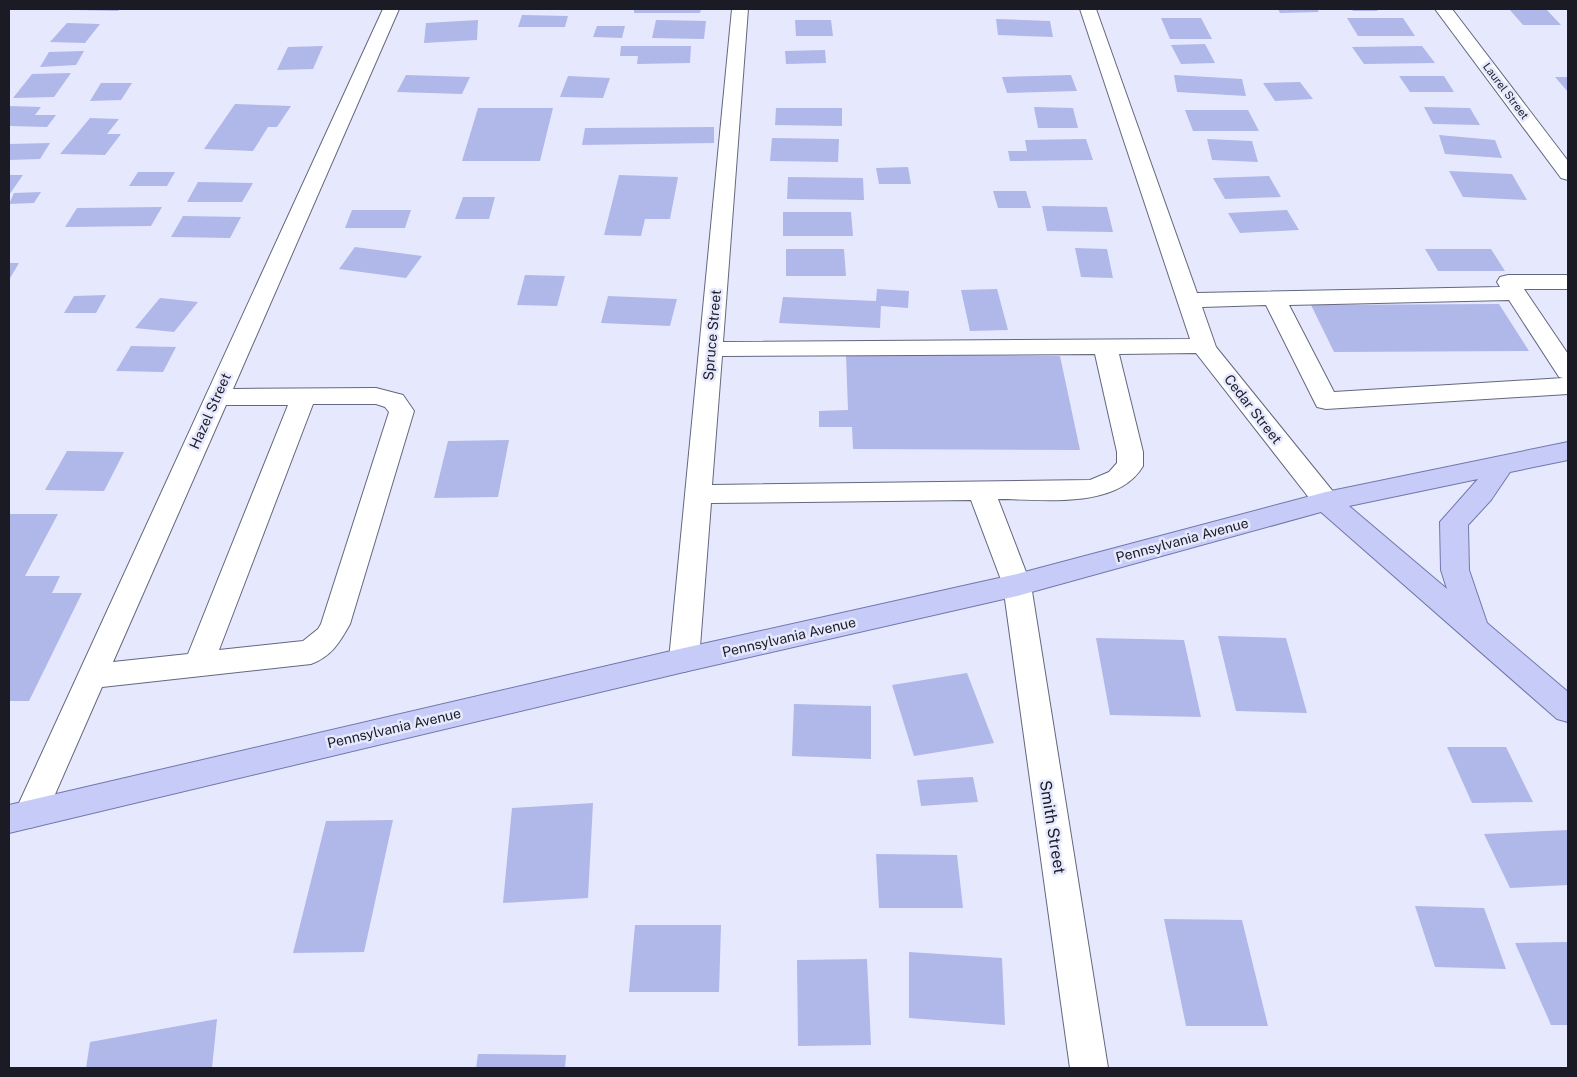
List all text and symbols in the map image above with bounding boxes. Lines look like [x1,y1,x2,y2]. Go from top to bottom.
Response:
street label: Laurel Street [1481,61,1531,121]
street label: Spruce Street [700,289,724,381]
street label: Hazel Street [186,370,234,452]
street label: Cedar Street [1221,371,1285,447]
street label: Pennsylvania Avenue [1114,515,1250,565]
street label: Pennsylvania Avenue [721,614,857,660]
street label: Pennsylvania Avenue [326,705,462,751]
street label: Smith Street [1036,779,1069,875]

